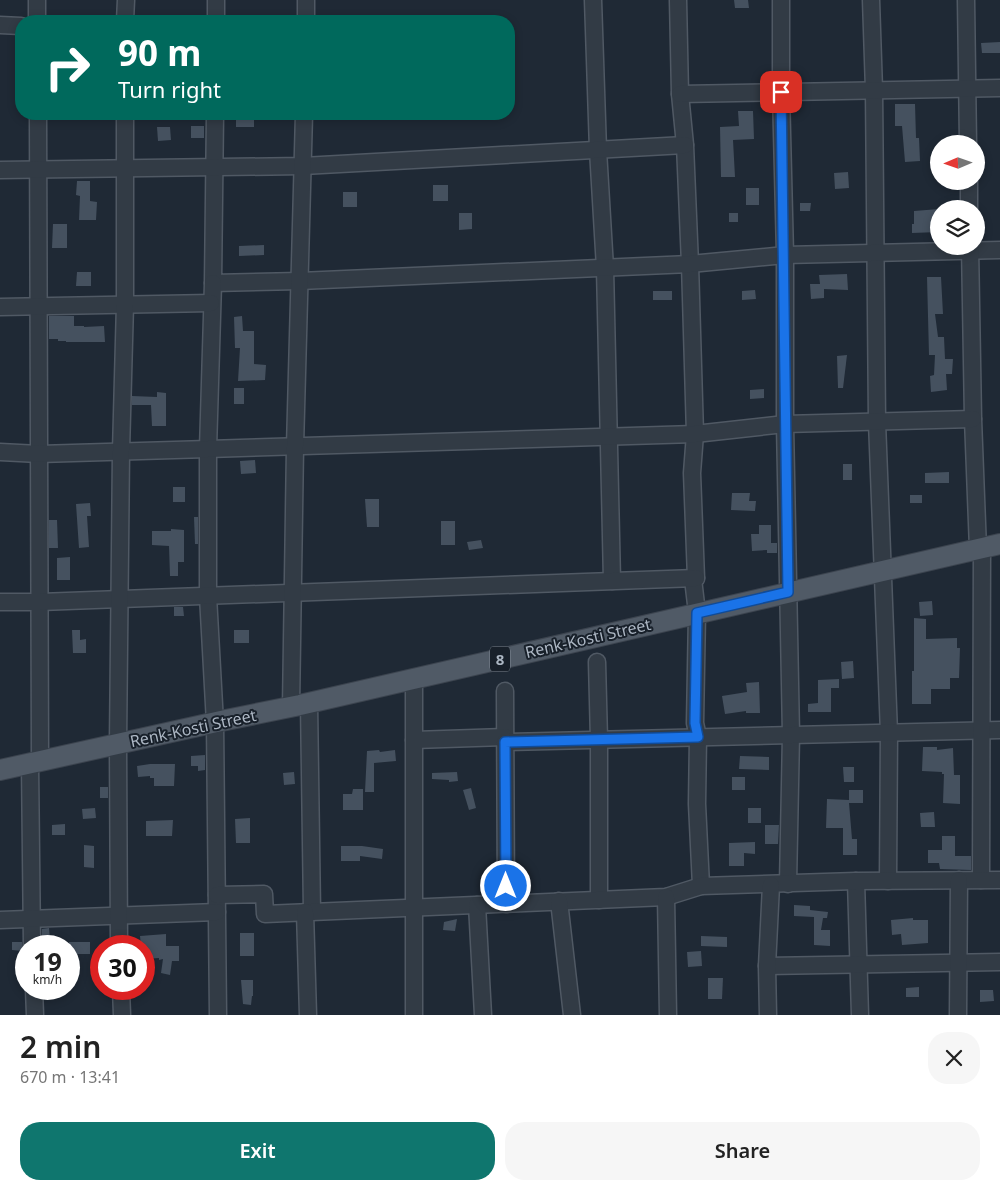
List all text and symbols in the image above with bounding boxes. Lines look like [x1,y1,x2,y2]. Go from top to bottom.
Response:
text: 90 m [118,29,201,76]
icon: right [35,35,100,100]
pin [760,71,802,113]
text: Turn right [118,74,221,104]
icon: arrive [767,78,795,106]
north arrow [930,135,985,190]
map controls [930,135,985,255]
button: layers [930,200,985,255]
street label: Renk-Kosti Street [523,613,653,663]
road number: 8 [490,646,510,672]
street label: Renk-Kosti Street [128,704,258,752]
position arrow [479,859,531,911]
speed limit sign: 30 [90,935,155,1000]
text: 19 [33,944,62,978]
text: km/h [33,971,62,988]
text: 2 min [20,1026,101,1067]
button: close [928,1032,980,1084]
text: 670 m · 13:41 [20,1066,120,1088]
button: Exit [20,1122,495,1180]
button: Share [505,1122,980,1180]

